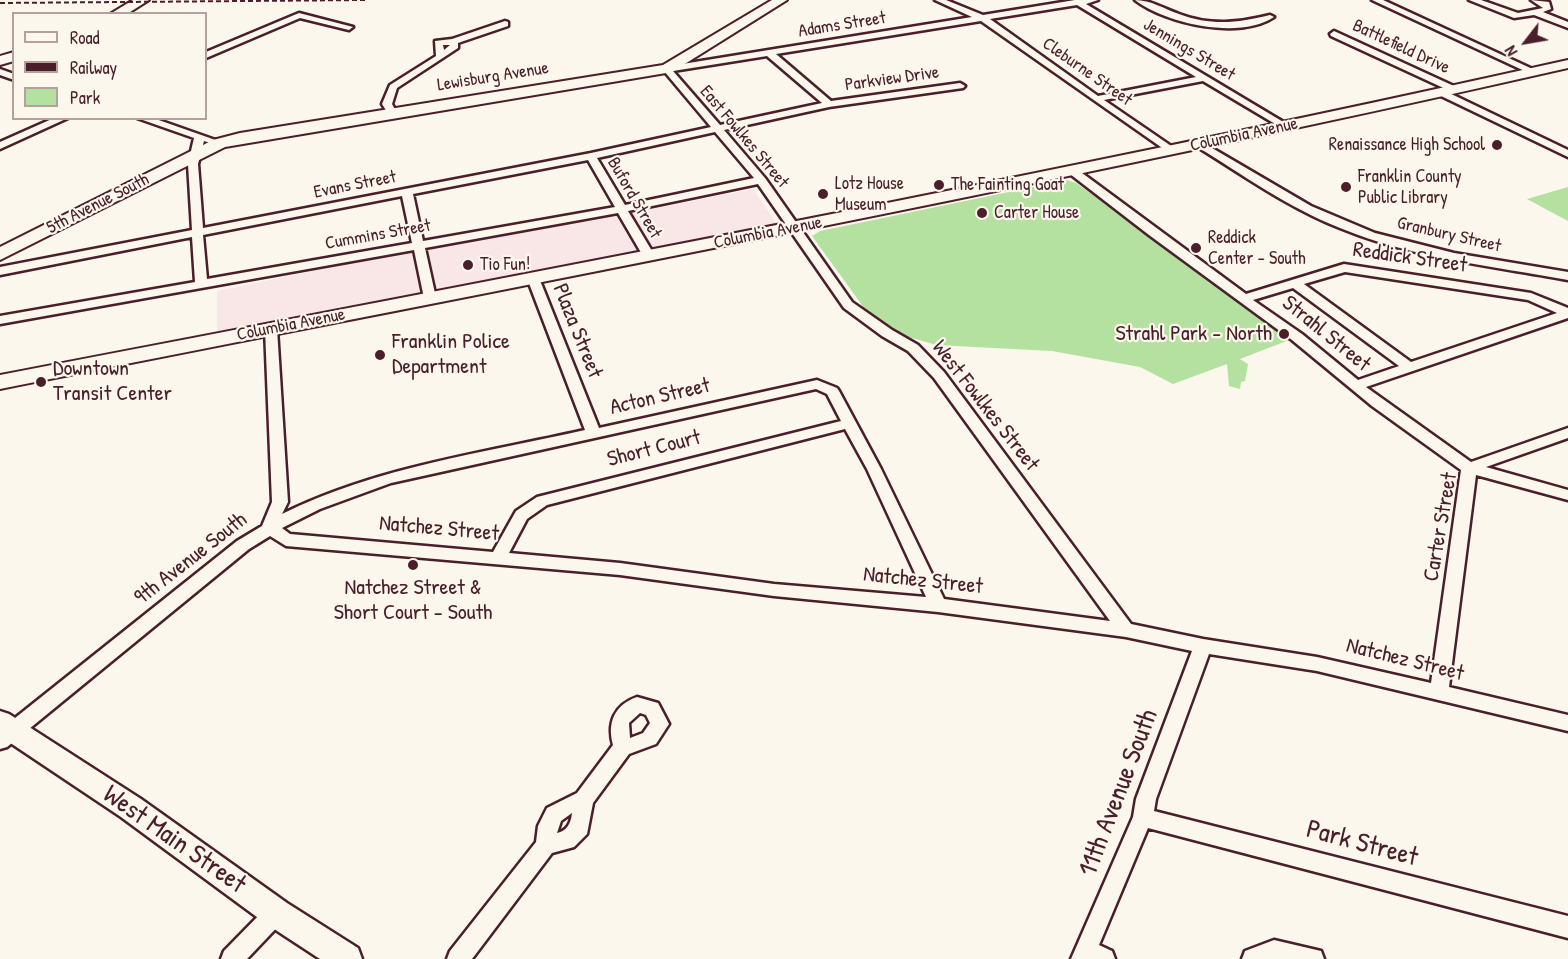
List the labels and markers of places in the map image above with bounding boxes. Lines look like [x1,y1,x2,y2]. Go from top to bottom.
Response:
place label: Renaissance High School [1329,134,1485,156]
marker: Renaissance High School [1490,138,1504,152]
place label: Franklin County Public Library [1358,166,1462,208]
place label: Lotz House Museum [835,173,904,216]
place label: The Fainting Goat [951,174,1064,196]
marker: The Fainting Goat [932,178,946,192]
marker: Franklin County Public Library [1339,180,1353,194]
marker: Lotz House Museum [816,187,830,201]
place label: Carter House [994,202,1079,224]
marker: Carter House [975,206,989,220]
place label: Reddick Center - South [1208,227,1305,270]
marker: Reddick Center - South [1189,241,1203,255]
place label: Tio Fun! [480,254,530,276]
marker: Tio Fun! [461,258,475,272]
place label: Strahl Park - North [1115,321,1272,347]
marker: Strahl Park - North [1277,327,1291,341]
place label: Franklin Police Department [392,329,510,380]
marker: Franklin Police Department [373,348,387,362]
place label: Downtown Transit Center [53,356,172,408]
marker: Downtown Transit Center [34,375,48,389]
marker: Natchez Street & Short Court - South [406,558,420,572]
place label: Natchez Street & Short Court - South [334,575,492,626]

